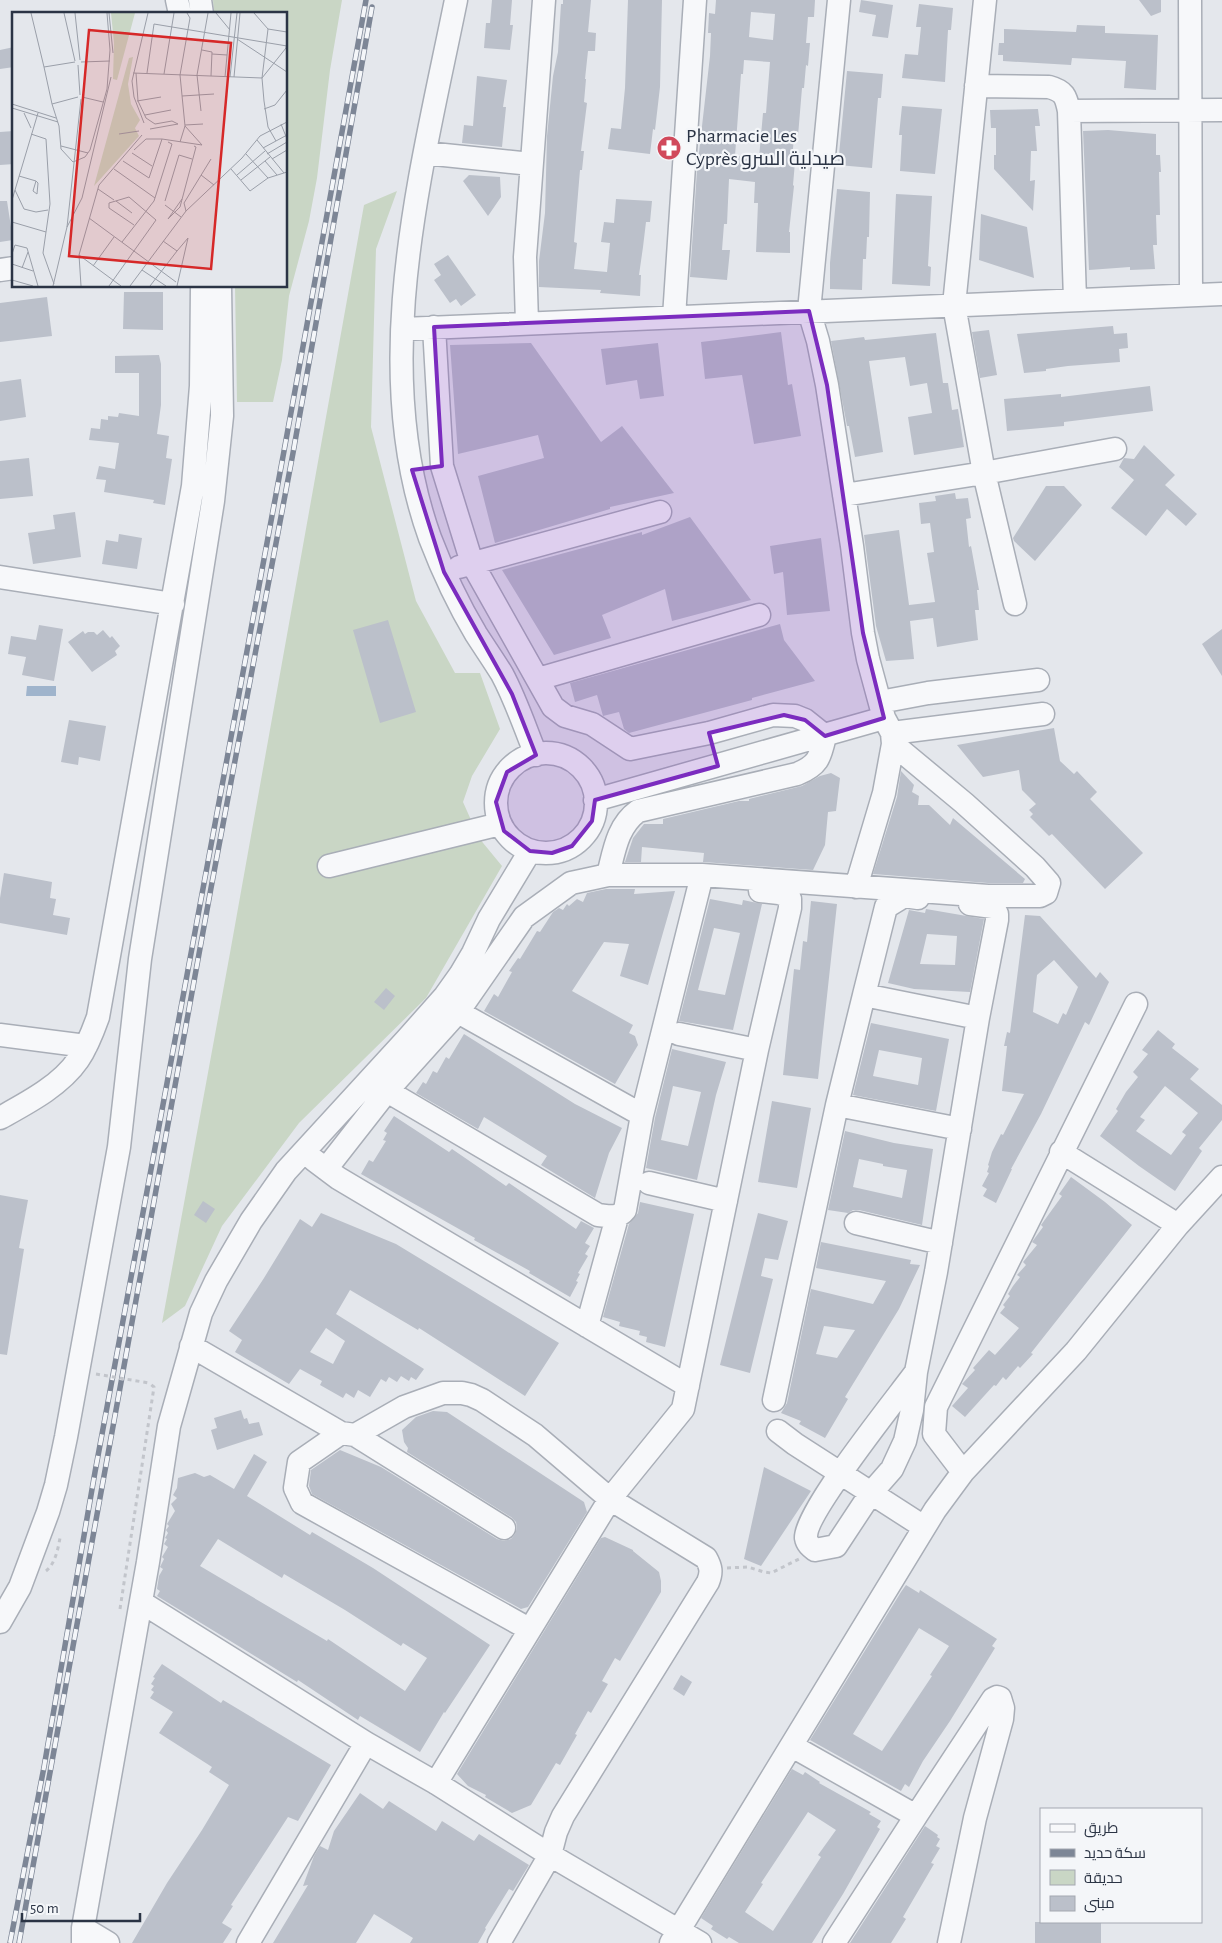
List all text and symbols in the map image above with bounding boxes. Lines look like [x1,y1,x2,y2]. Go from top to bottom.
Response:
inset map [12,12,288,288]
place label: Pharmacie Les Cyprès صيدلية السرو [686,126,845,170]
pharmacy icon: Pharmacie Les Cyprès صيدلية السرو [656,135,682,161]
legend [1040,1808,1202,1923]
text: طريق [1084,1821,1118,1838]
text: سكة حديد [1084,1846,1146,1861]
text: حديقة [1084,1871,1123,1886]
scale bar [22,1890,140,1922]
text: مبنى [1084,1896,1115,1913]
text: 50 m [30,1901,59,1916]

